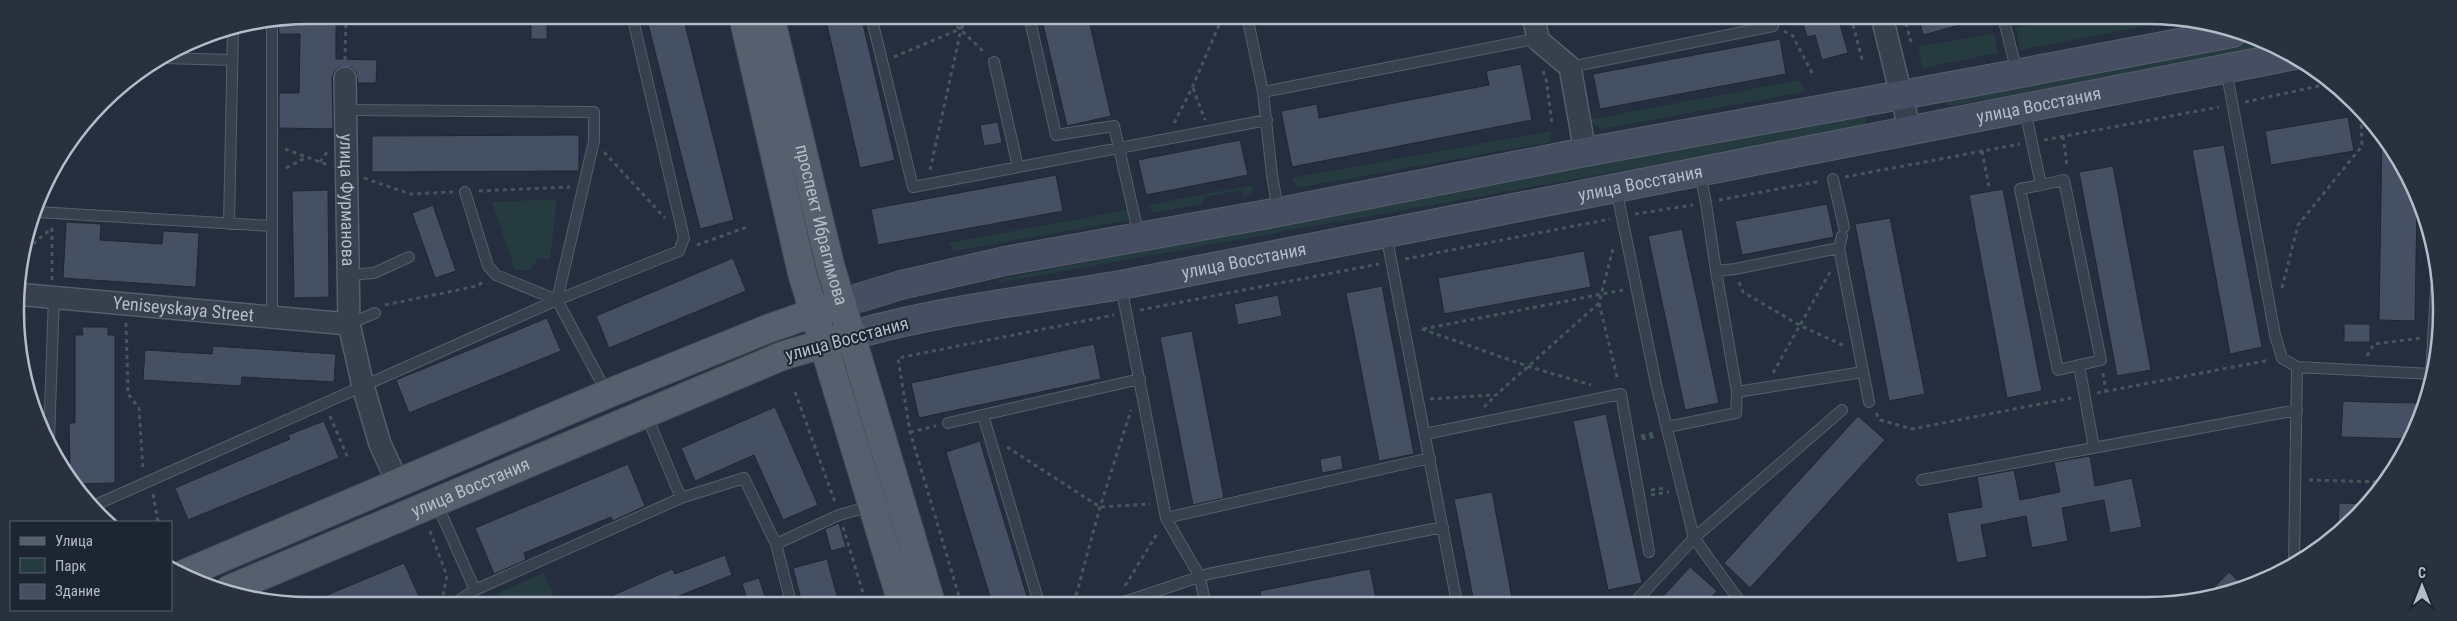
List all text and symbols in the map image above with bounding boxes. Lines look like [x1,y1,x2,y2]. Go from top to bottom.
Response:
street label: улица Восстания [1975,82,2103,127]
street label: улица Фурманова [336,134,359,266]
street label: проспект Ибрагимова [791,142,852,308]
street label: улица Восстания [1576,160,1704,205]
street label: улица Восстания [1180,238,1308,283]
street label: Yeniseyskaya Street [112,292,255,325]
street label: улица Восстания [783,312,911,365]
street label: улица Восстания [408,453,533,521]
legend [10,521,172,611]
text: Улица [55,532,93,550]
text: Парк [55,557,86,575]
north arrow [2397,561,2447,611]
text: С [2418,565,2426,581]
text: Здание [55,582,100,600]

